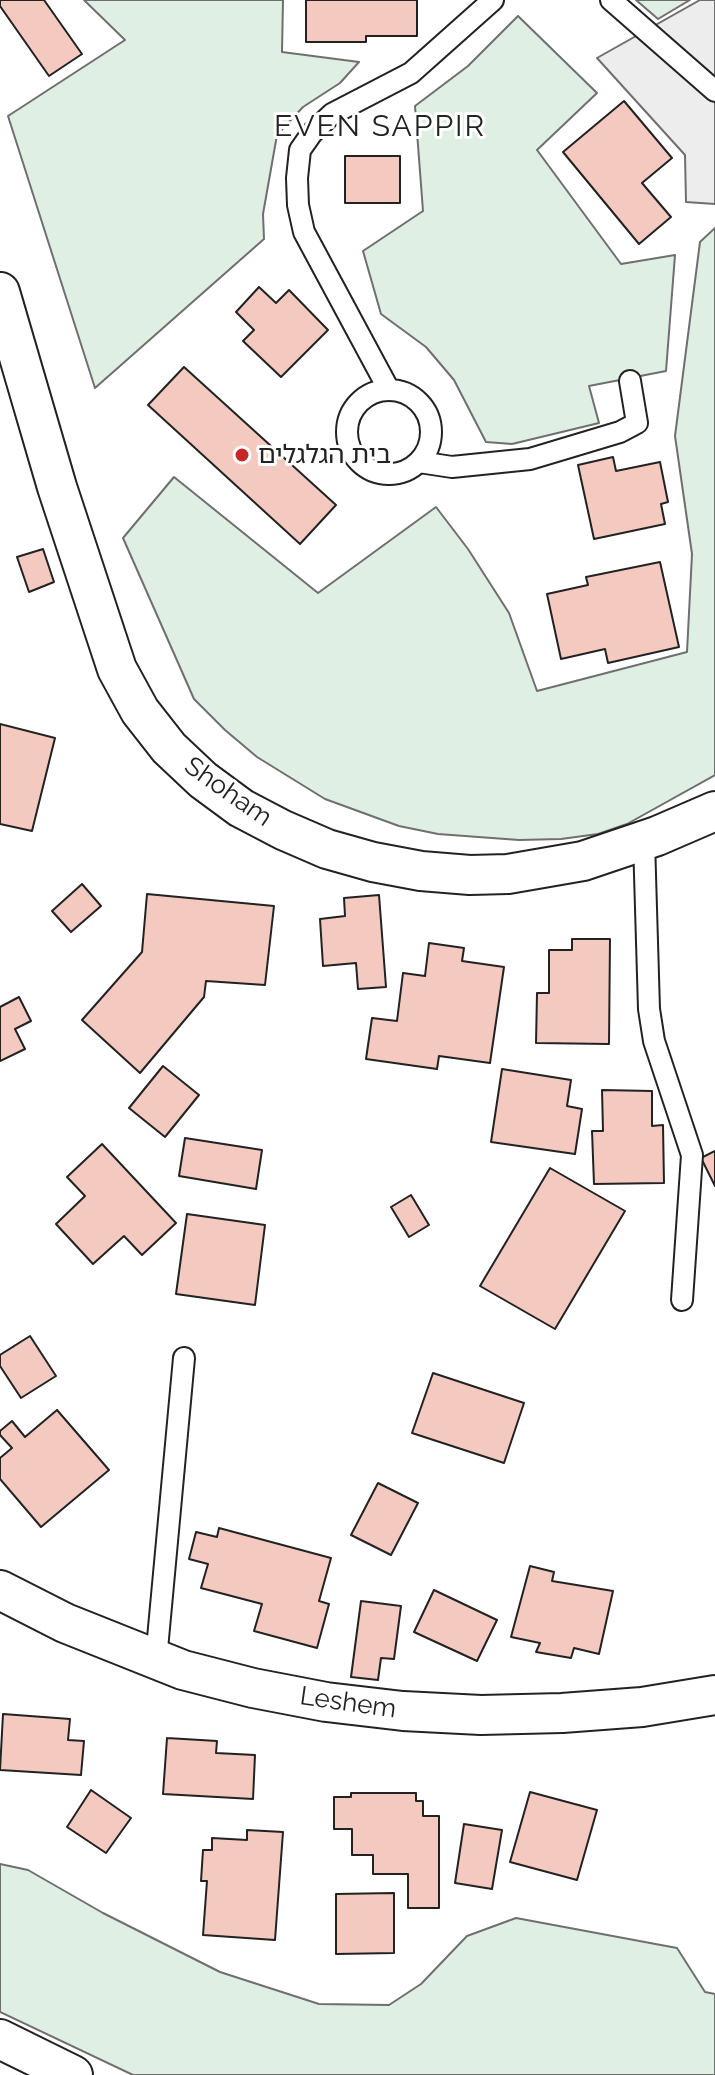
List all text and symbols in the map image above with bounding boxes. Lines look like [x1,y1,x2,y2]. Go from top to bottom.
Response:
district label: EVEN SAPPIR [274,109,486,145]
place label: בית הגלגלים [258,439,391,471]
marker: בית הגלגלים [233,446,251,464]
street label: Shoham [178,751,278,833]
street label: Leshem [298,1681,398,1725]

